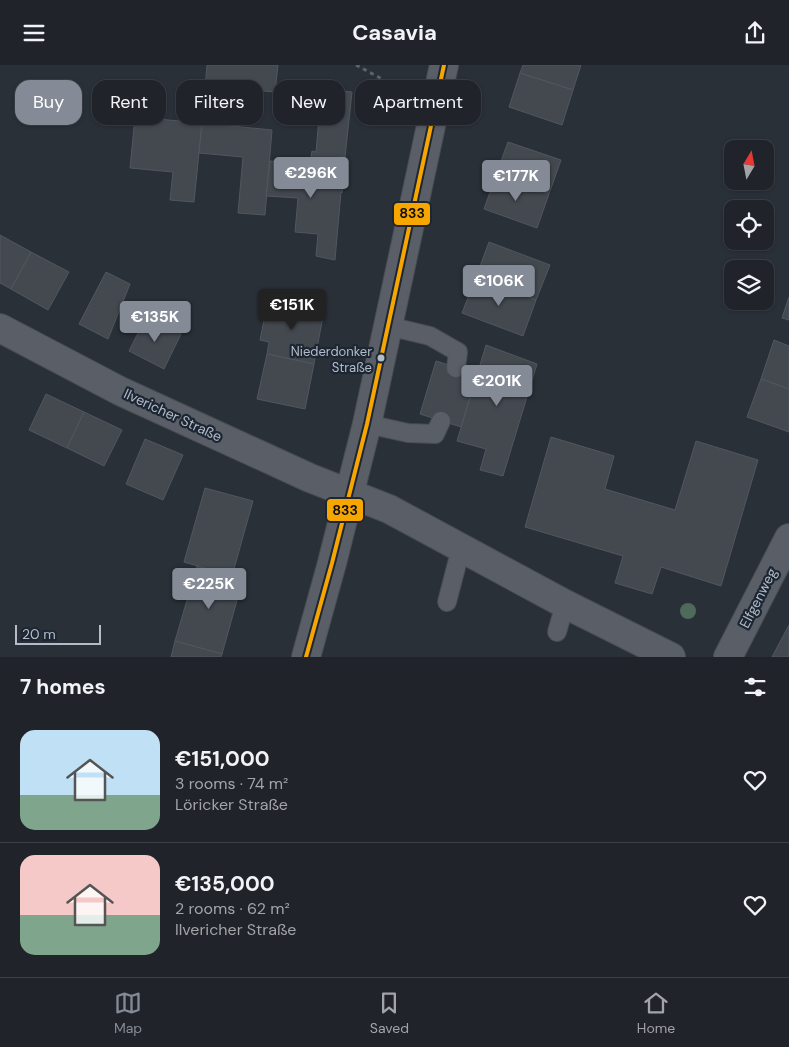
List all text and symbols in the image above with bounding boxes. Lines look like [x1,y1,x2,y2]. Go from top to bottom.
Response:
text: Casavia [352,18,437,47]
icon: menu [20,19,48,47]
icon: share [741,19,769,47]
chip: Buy [15,80,82,125]
chip: Rent [92,80,166,125]
chip: Filters [176,80,263,125]
chip: New [273,80,345,125]
chip: Apartment [355,80,481,125]
north arrow [724,140,774,190]
map controls [724,140,774,310]
pin: €296K [276,157,346,199]
pin: €177K [481,159,551,202]
text: €296K [285,162,337,183]
text: €177K [493,165,539,186]
button: locate [724,200,774,250]
line badge: 833 [393,202,431,226]
text: 833 [399,204,425,222]
button: layers [724,260,774,310]
pin: €106K [464,265,534,307]
text: €106K [474,270,524,291]
pin: €151K [257,289,327,331]
text: €151K [270,294,314,315]
pin: €135K [120,301,190,343]
text: €135K [131,306,179,327]
place label: Niederdonker Straße [291,343,372,376]
marker: Niederdonker Straße [376,353,386,363]
pin: €201K [462,365,532,407]
text: €201K [472,370,522,391]
street label: Ilvericher Straße [121,384,225,446]
line badge: 833 [326,498,364,522]
text: 833 [332,501,358,519]
street label: Elfgenweg [735,565,781,631]
pin: €225K [174,567,244,610]
text: €225K [183,573,235,594]
scale bar [15,622,101,645]
text: 20 m [22,625,56,643]
text: 7 homes [20,673,106,701]
icon: filters [741,673,769,701]
text: €151,000 [175,745,269,773]
icon: home [60,750,120,810]
icon: heart [741,766,769,794]
text: 3 rooms · 74 m² [175,773,288,794]
text: Löricker Straße [175,794,288,815]
text: €135,000 [175,870,274,898]
icon: home [60,875,120,935]
icon: heart [741,891,769,919]
text: 2 rooms · 62 m² [175,898,290,919]
text: Ilvericher Straße [175,919,296,940]
tab: Map [114,989,142,1037]
tab: Saved [370,989,409,1037]
tab: Home [637,989,675,1037]

